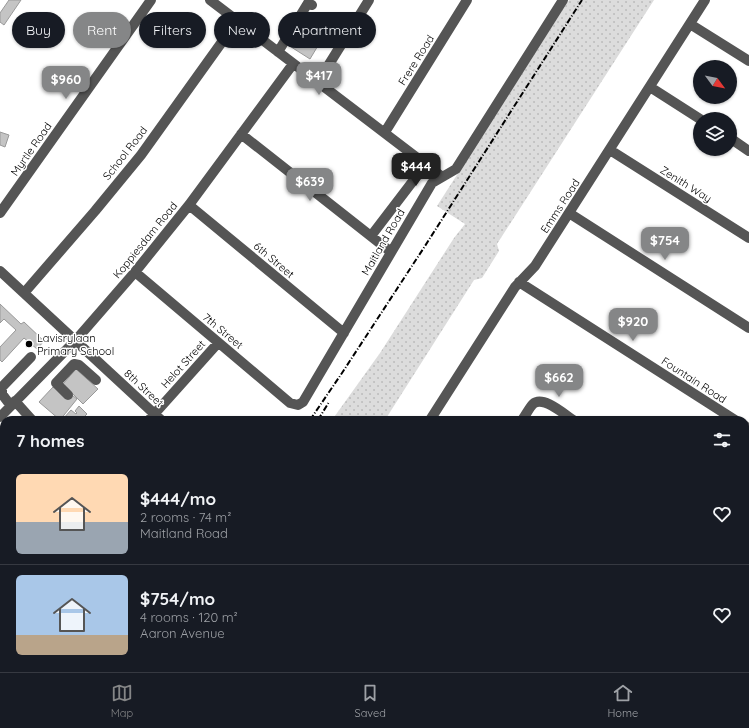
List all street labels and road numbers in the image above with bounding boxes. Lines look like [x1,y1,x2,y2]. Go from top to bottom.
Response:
street label: Frere Road [395,32,437,88]
street label: Myrtle Road [7,119,55,179]
street label: School Road [100,123,150,183]
street label: Zenith Way [658,163,714,205]
street label: Emms Road [537,176,583,236]
street label: Koppiesdam Road [110,199,180,281]
street label: Maitland Road [358,206,408,278]
street label: 6th Street [251,239,297,281]
street label: 7th Street [200,310,246,352]
street label: Helot Street [158,337,208,391]
street label: Fountain Road [659,354,729,406]
street label: 8th Street [121,366,167,410]

